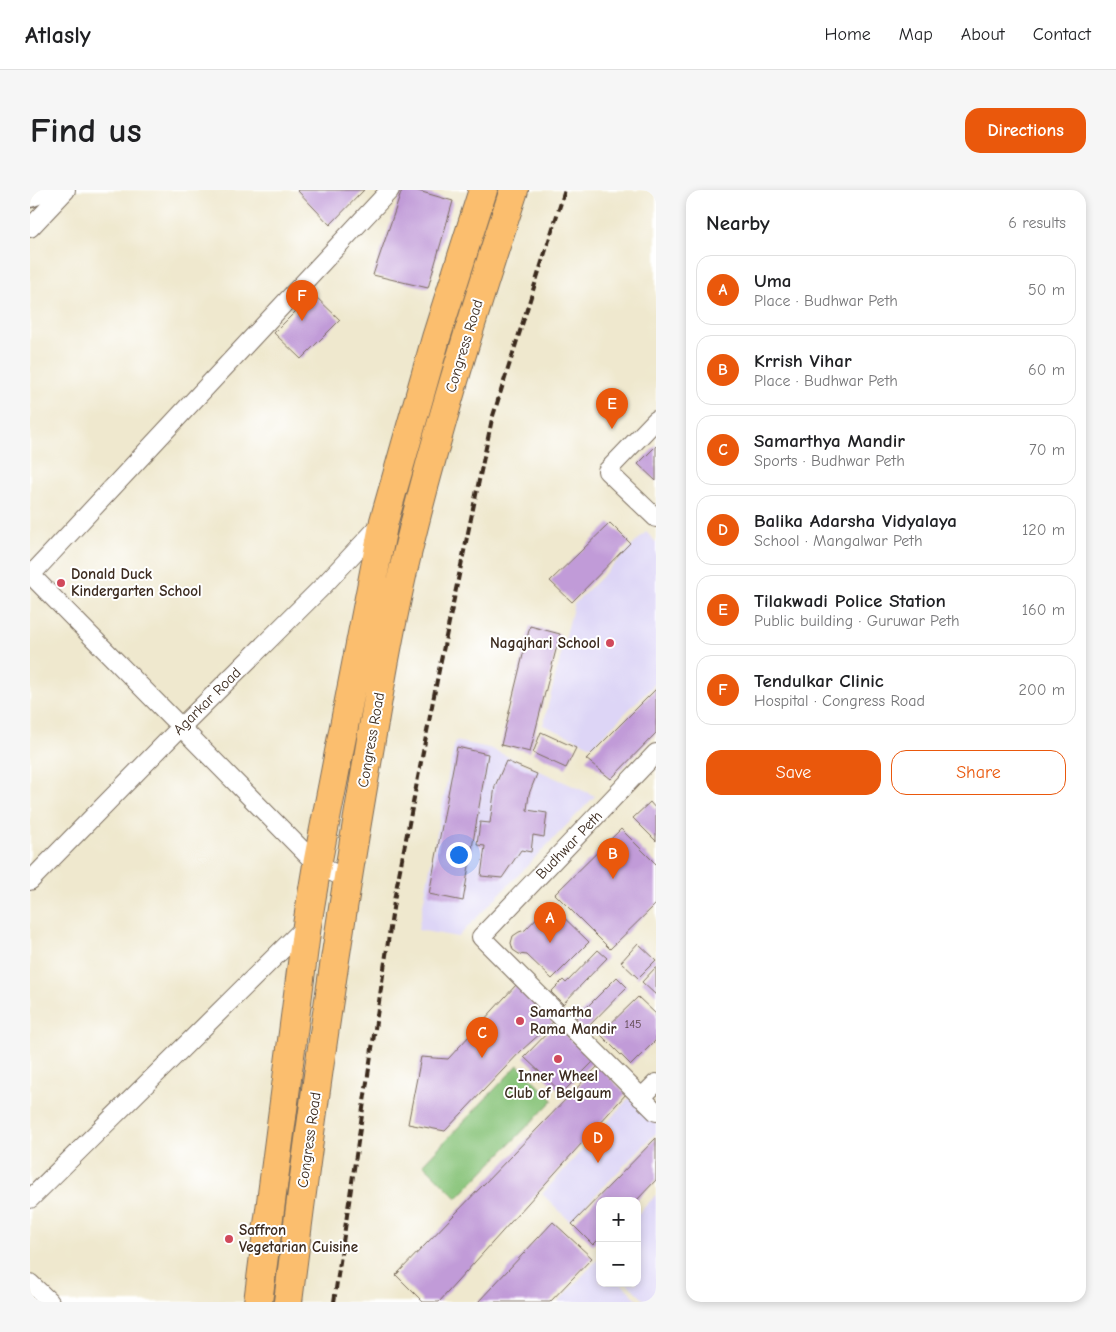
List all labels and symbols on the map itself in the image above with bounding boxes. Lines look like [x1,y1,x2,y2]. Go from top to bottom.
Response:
pin: F [286,280,318,321]
street label: Congress Road [441,297,487,395]
pin: E [596,388,628,429]
place label: Donald Duck Kindergarten School [71,565,202,600]
marker: Donald Duck Kindergarten School [55,577,67,589]
place label: Nagajhari School [490,634,600,652]
marker: Nagajhari School [604,637,616,649]
street label: Agarkar Road [169,663,245,739]
street label: Congress Road [354,691,388,789]
street label: Budhwar Peth [532,807,606,883]
pin: B [597,838,629,879]
your location [446,842,472,868]
pin: A [534,902,566,943]
place label: Samartha Rama Mandir [530,1003,617,1038]
marker: Samartha Rama Mandir [514,1015,526,1027]
pin: C [466,1017,498,1058]
house number: 145 [624,1017,642,1031]
marker: Inner Wheel Club of Belgaum [552,1053,564,1065]
place label: Inner Wheel Club of Belgaum [505,1067,612,1102]
street label: Congress Road [293,1091,325,1189]
pin: D [582,1122,614,1163]
place label: Saffron Vegetarian Cuisine [239,1221,358,1256]
marker: Saffron Vegetarian Cuisine [223,1233,235,1245]

